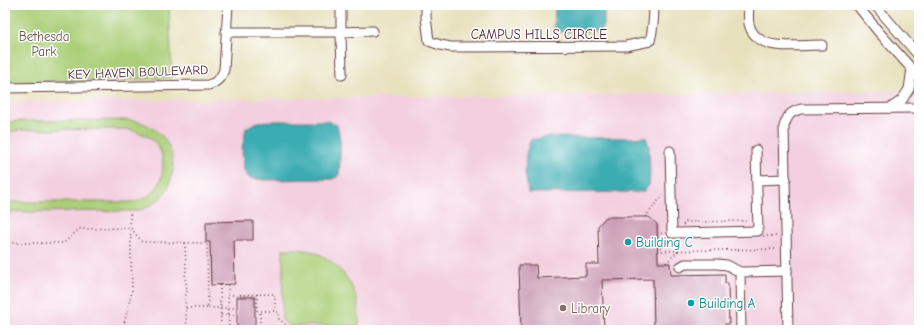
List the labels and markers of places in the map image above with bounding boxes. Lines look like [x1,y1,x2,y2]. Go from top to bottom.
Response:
place label: Building C [636,235,693,250]
marker: Building C [623,237,633,247]
place label: Building A [699,296,756,311]
marker: Building A [686,298,696,308]
place label: Library [571,301,610,316]
marker: Library [558,303,568,313]

